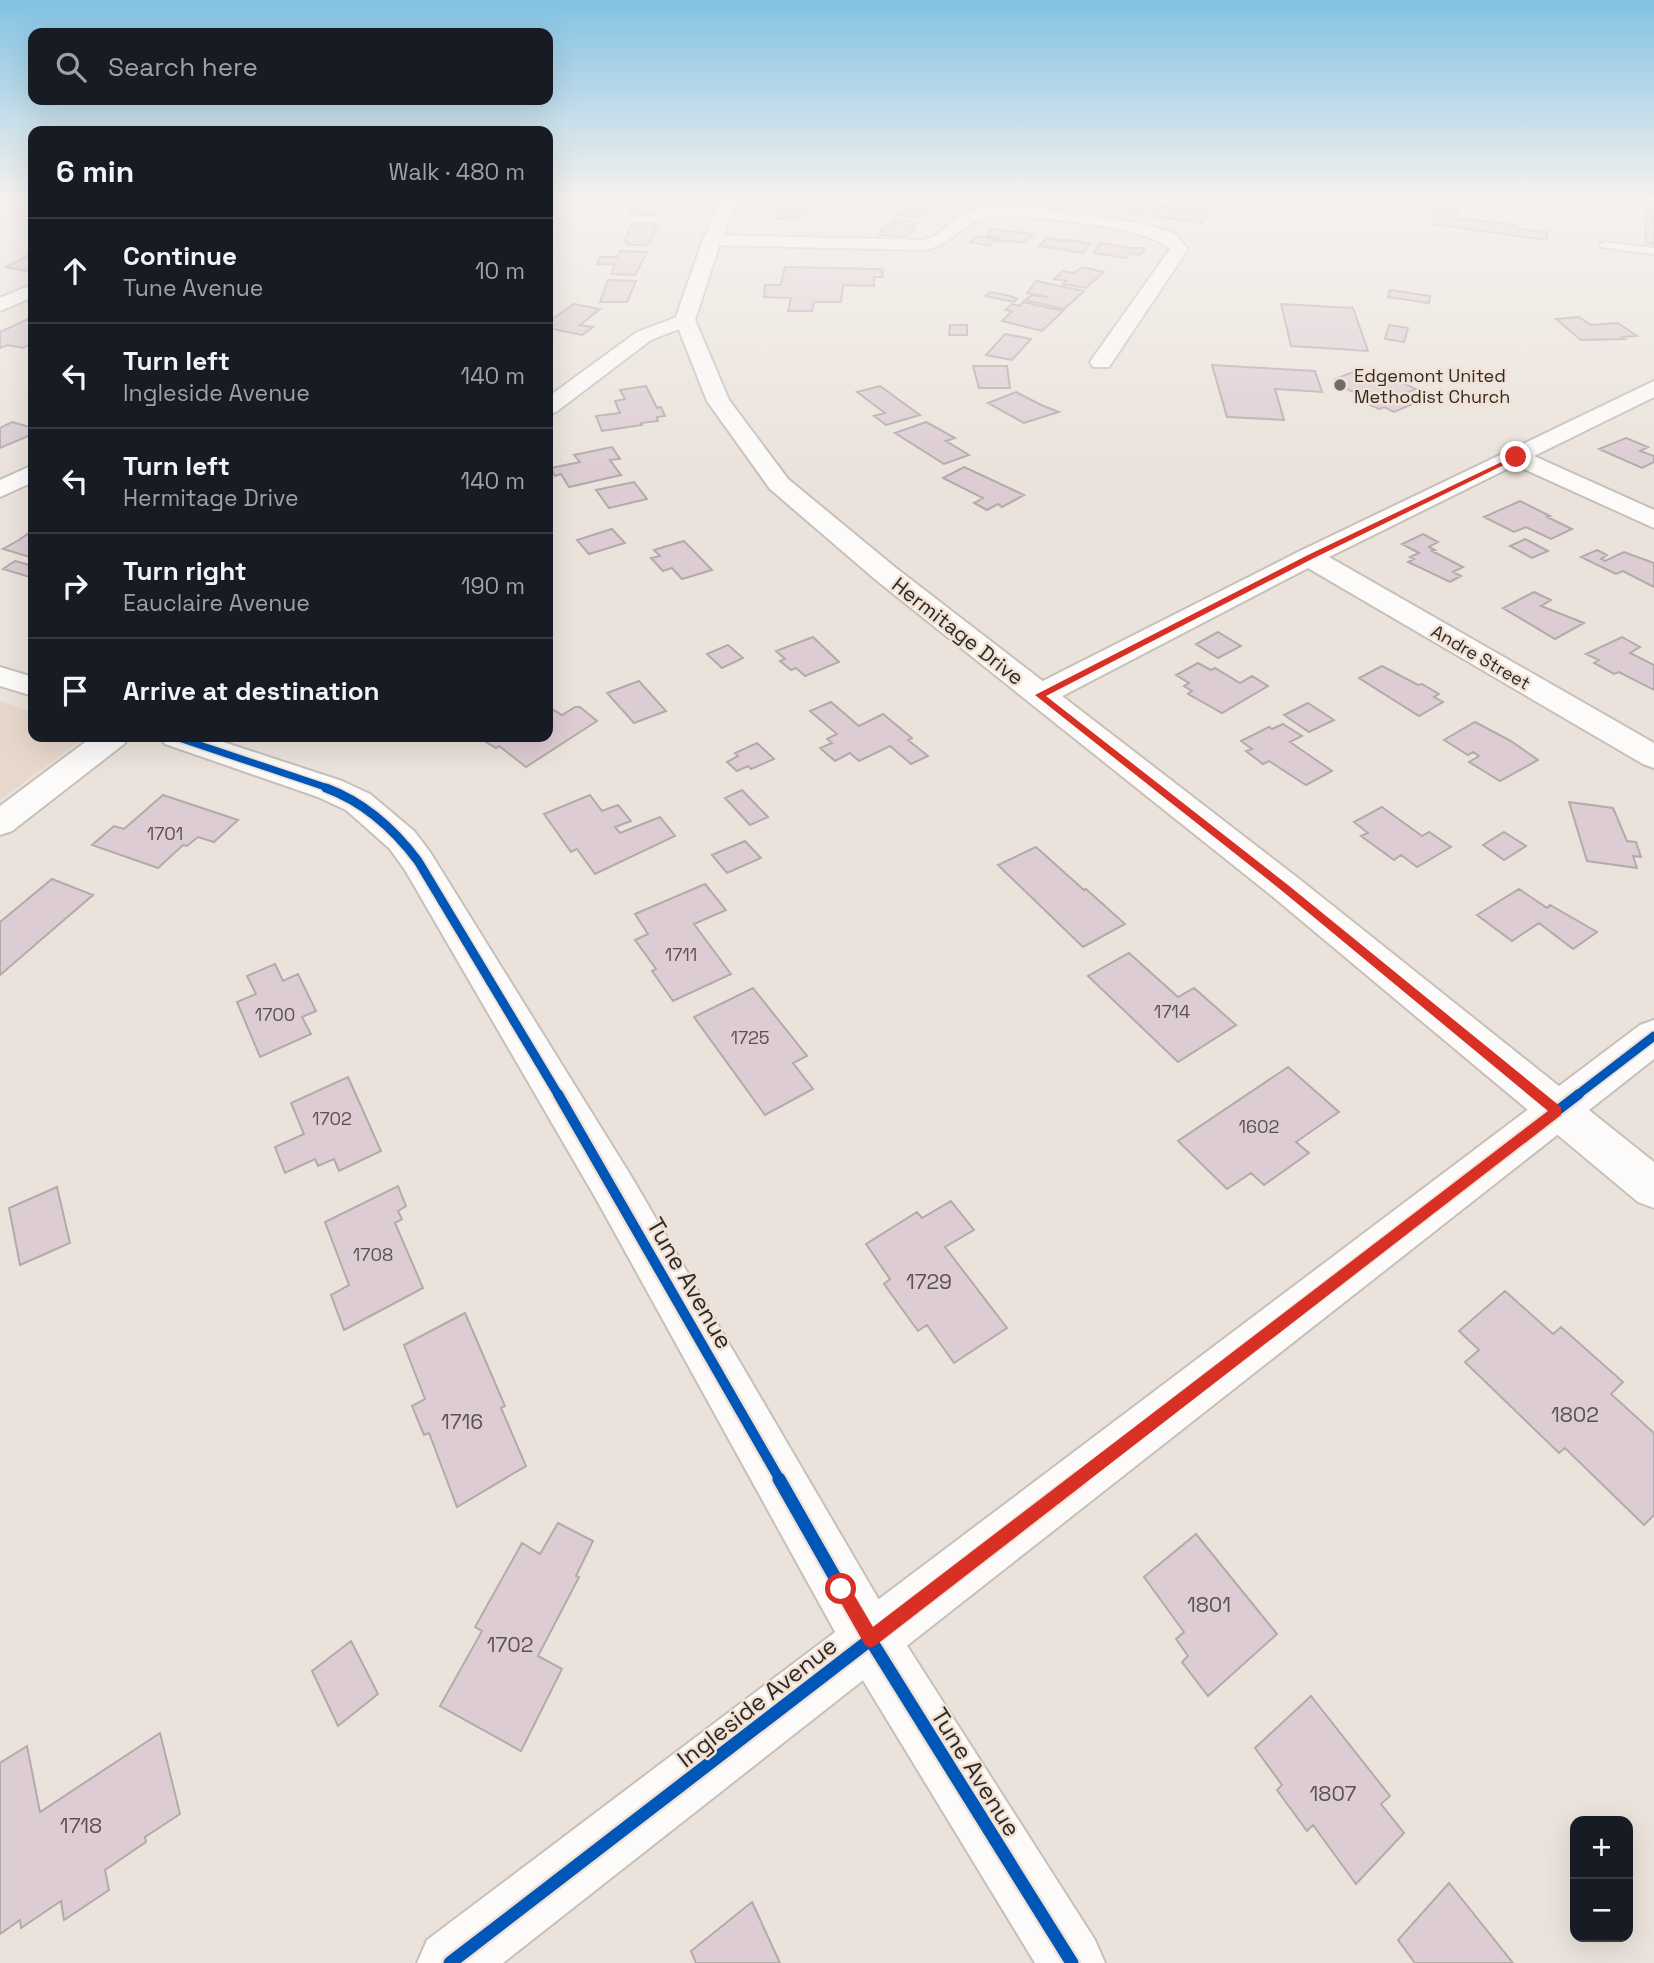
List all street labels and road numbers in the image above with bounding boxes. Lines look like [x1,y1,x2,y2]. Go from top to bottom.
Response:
street label: Hermitage Drive [887,571,1029,691]
street label: Andre Street [1427,619,1535,695]
street label: Tune Avenue [640,1212,740,1354]
street label: Ingleside Avenue [671,1630,843,1774]
street label: Tune Avenue [924,1702,1028,1842]

